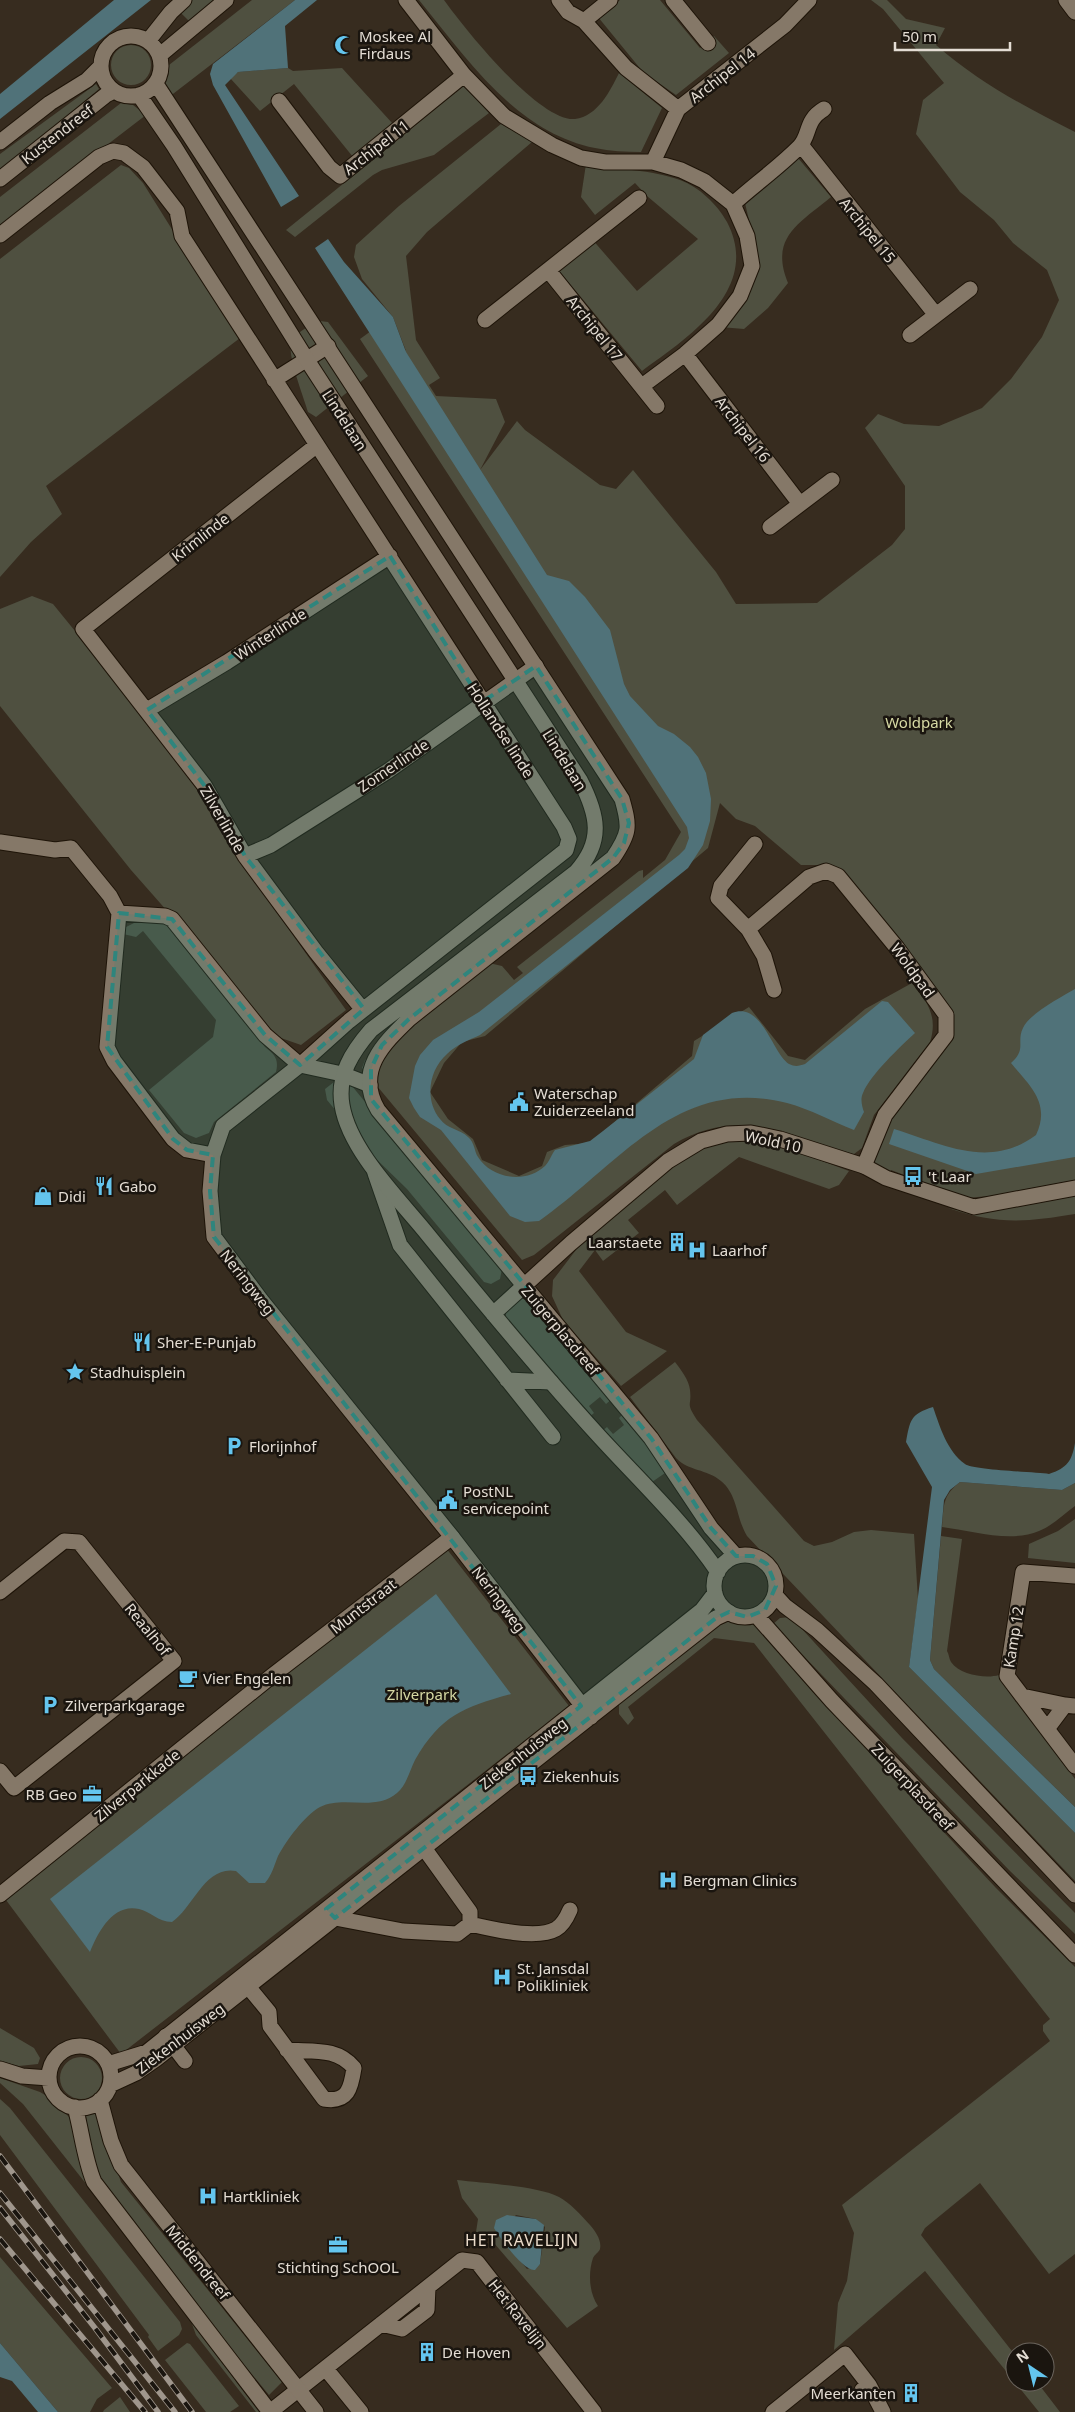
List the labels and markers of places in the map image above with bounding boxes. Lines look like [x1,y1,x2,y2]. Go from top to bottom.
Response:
place label: Moskee Al Firdaus [359,26,431,63]
mosque icon: Moskee Al Firdaus [333,34,355,56]
place label: Waterschap Zuiderzeeland [534,1083,634,1120]
public building icon: Waterschap Zuiderzeeland [508,1091,530,1113]
bus stop icon: 't Laar [902,1165,924,1187]
place label: 't Laar [928,1166,972,1186]
restaurant icon: Gabo [93,1175,115,1197]
place label: Gabo [119,1176,157,1196]
shop icon: Didi [32,1185,54,1207]
place label: Didi [58,1186,86,1206]
building icon: Laarstaete [666,1231,688,1253]
place label: Laarstaete [588,1232,662,1252]
hospital icon: Laarhof [686,1239,708,1261]
place label: Laarhof [712,1240,767,1260]
restaurant icon: Sher-E-Punjab [131,1331,153,1353]
place label: Sher-E-Punjab [157,1332,256,1352]
place icon: Stadhuisplein [64,1361,86,1383]
place label: Stadhuisplein [90,1362,186,1382]
parking icon: Florijnhof [223,1435,245,1457]
place label: Florijnhof [249,1436,317,1456]
place label: PostNL servicepoint [463,1481,549,1518]
public building icon: PostNL servicepoint [437,1489,459,1511]
cafe icon: Vier Engelen [177,1667,199,1689]
place label: Vier Engelen [203,1668,291,1688]
parking icon: Zilverparkgarage [39,1694,61,1716]
place label: Zilverparkgarage [65,1695,185,1715]
bus stop icon: Ziekenhuis [517,1765,539,1787]
place label: Ziekenhuis [543,1766,619,1786]
office icon: RB Geo [81,1783,103,1805]
place label: RB Geo [26,1784,77,1804]
hospital icon: Bergman Clinics [657,1869,679,1891]
place label: Bergman Clinics [683,1870,797,1890]
place label: St. Jansdal Polikliniek [517,1958,589,1995]
hospital icon: St. Jansdal Polikliniek [491,1966,513,1988]
hospital icon: Hartkliniek [197,2185,219,2207]
place label: Hartkliniek [223,2186,300,2206]
office icon: Stichting SchOOL [327,2234,349,2256]
place label: Stichting SchOOL [277,2257,399,2277]
building icon: De Hoven [416,2341,438,2363]
place label: De Hoven [442,2342,511,2362]
building icon: Meerkanten [900,2382,922,2404]
place label: Meerkanten [810,2383,896,2403]

